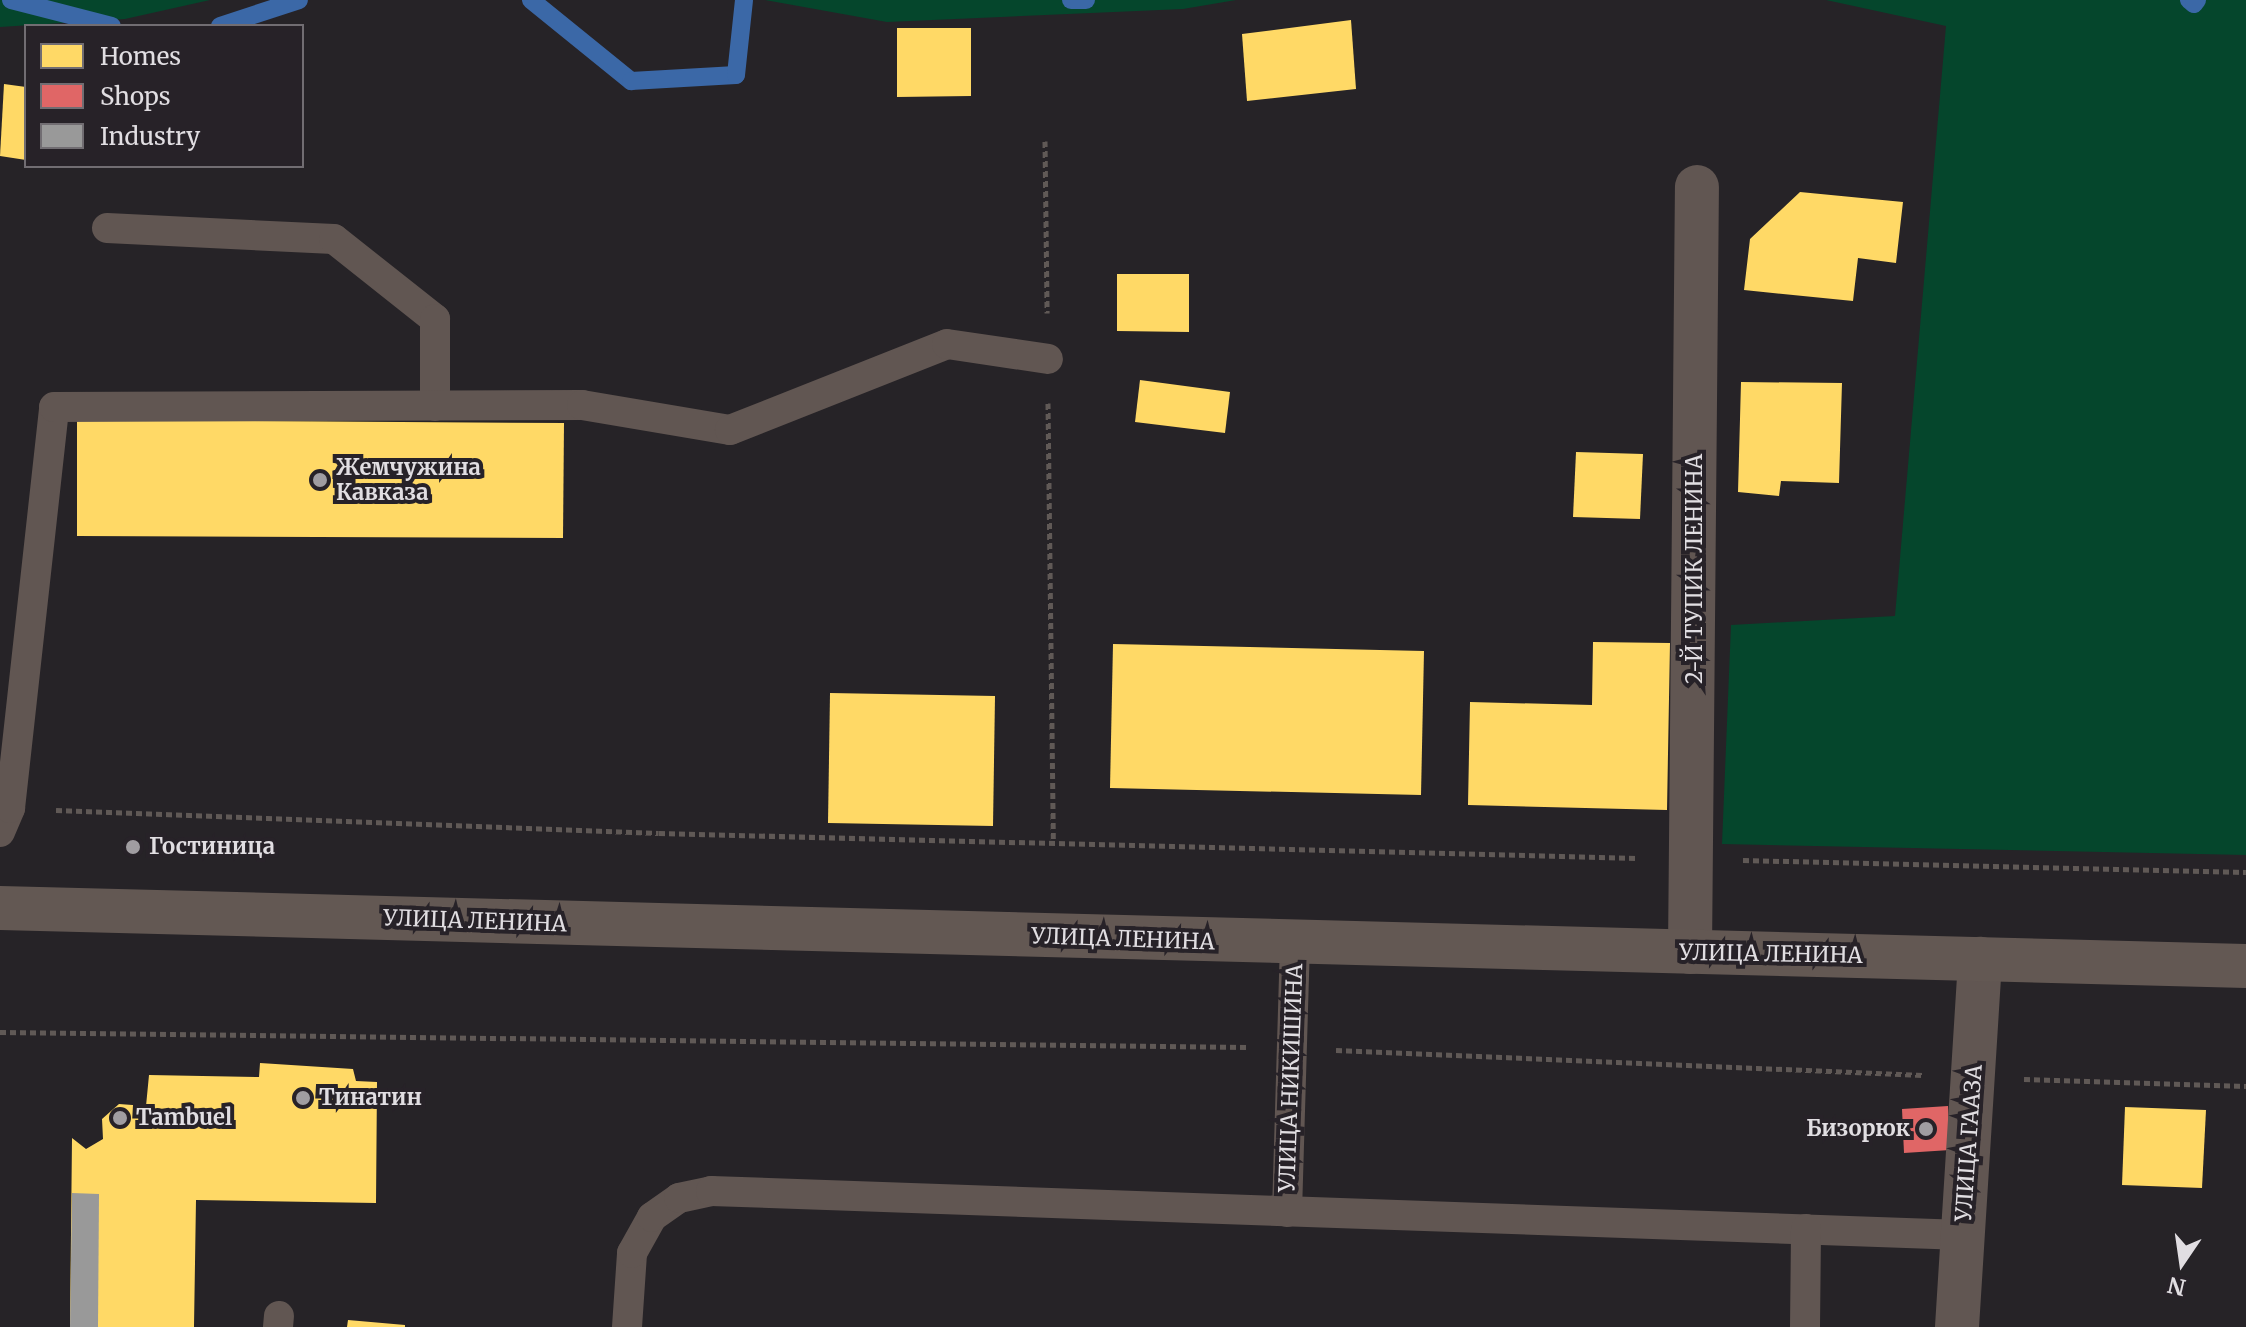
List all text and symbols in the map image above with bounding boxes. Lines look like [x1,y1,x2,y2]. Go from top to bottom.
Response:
legend [24,24,304,168]
text: Homes [100,41,181,72]
text: Shops [100,81,171,112]
text: Industry [100,121,200,152]
place label: Жемчужина Кавказа [336,454,481,506]
street label: 2-Й ТУПИК ЛЕНИНА [1682,454,1708,684]
marker: Жемчужина Кавказа [311,471,329,489]
place label: Гостиница [149,834,275,860]
marker: Гостиница [124,838,142,856]
street label: УЛИЦА ЛЕНИНА [383,905,567,937]
street label: УЛИЦА ЛЕНИНА [1031,923,1215,955]
street label: УЛИЦА ЛЕНИНА [1679,939,1863,969]
street label: УЛИЦА НИКИШИНА [1274,963,1308,1193]
street label: УЛИЦА ГААЗА [1950,1064,1988,1222]
place label: Тинатин [319,1085,422,1111]
marker: Тинатин [294,1089,312,1107]
place label: Tambuel [136,1105,232,1131]
marker: Tambuel [111,1109,129,1127]
place label: Бизорюк [1806,1116,1910,1142]
marker: Бизорюк [1917,1120,1935,1138]
north arrow [2142,1223,2222,1303]
text: N [2165,1271,2188,1302]

